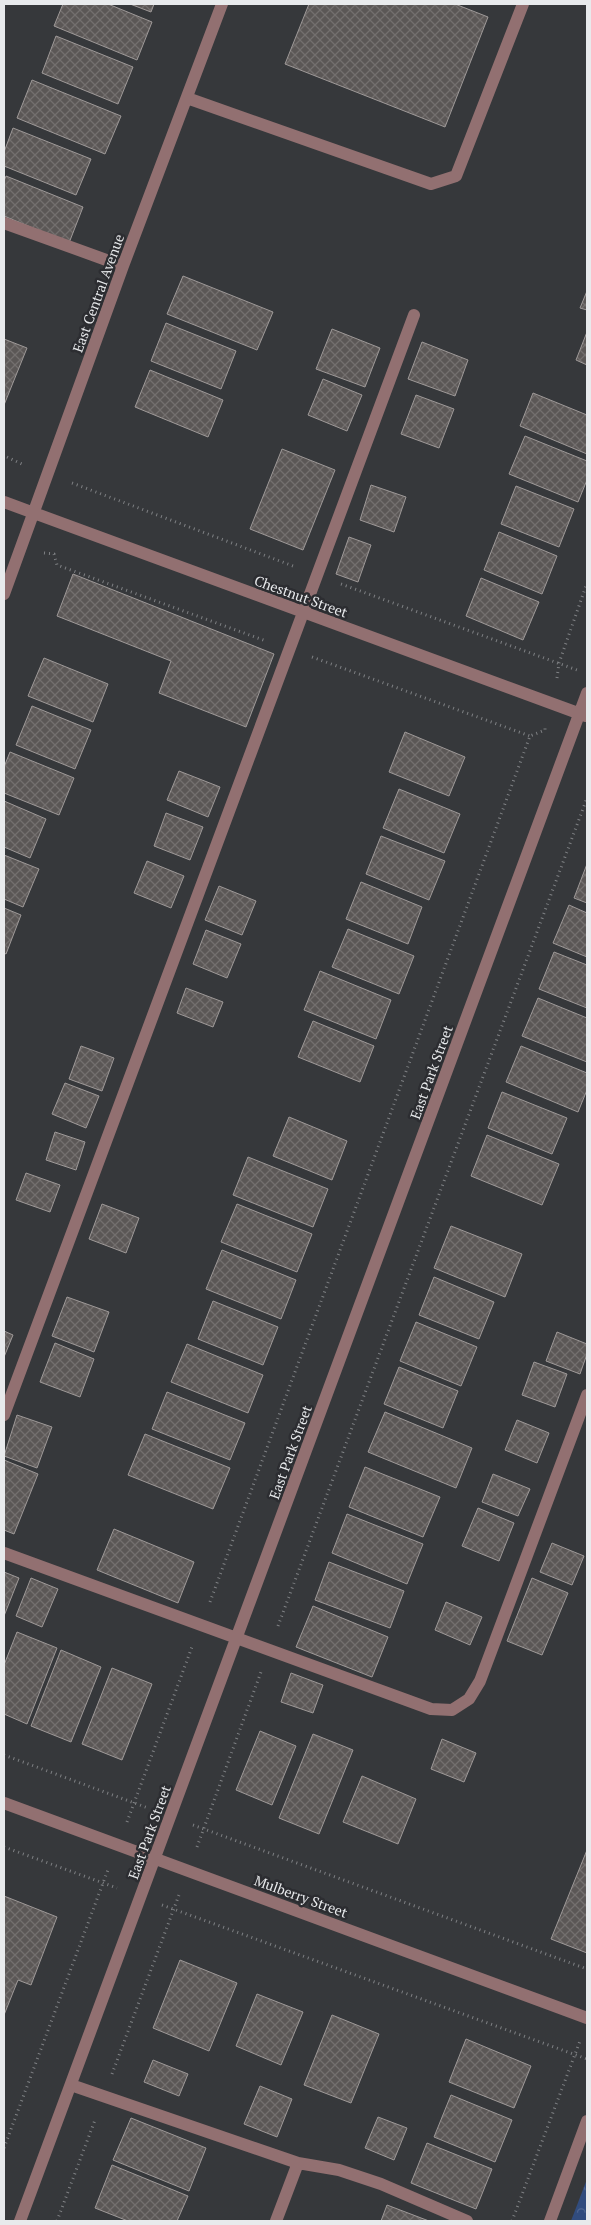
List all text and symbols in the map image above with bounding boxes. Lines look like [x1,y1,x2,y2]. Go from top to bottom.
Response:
street label: East Central Avenue [68,231,128,355]
street label: Chestnut Street [252,570,351,622]
street label: East Park Street [405,1022,457,1122]
street label: East Park Street [264,1402,316,1502]
street label: East Park Street [123,1782,175,1882]
street label: Mulberry Street [252,1870,351,1922]

